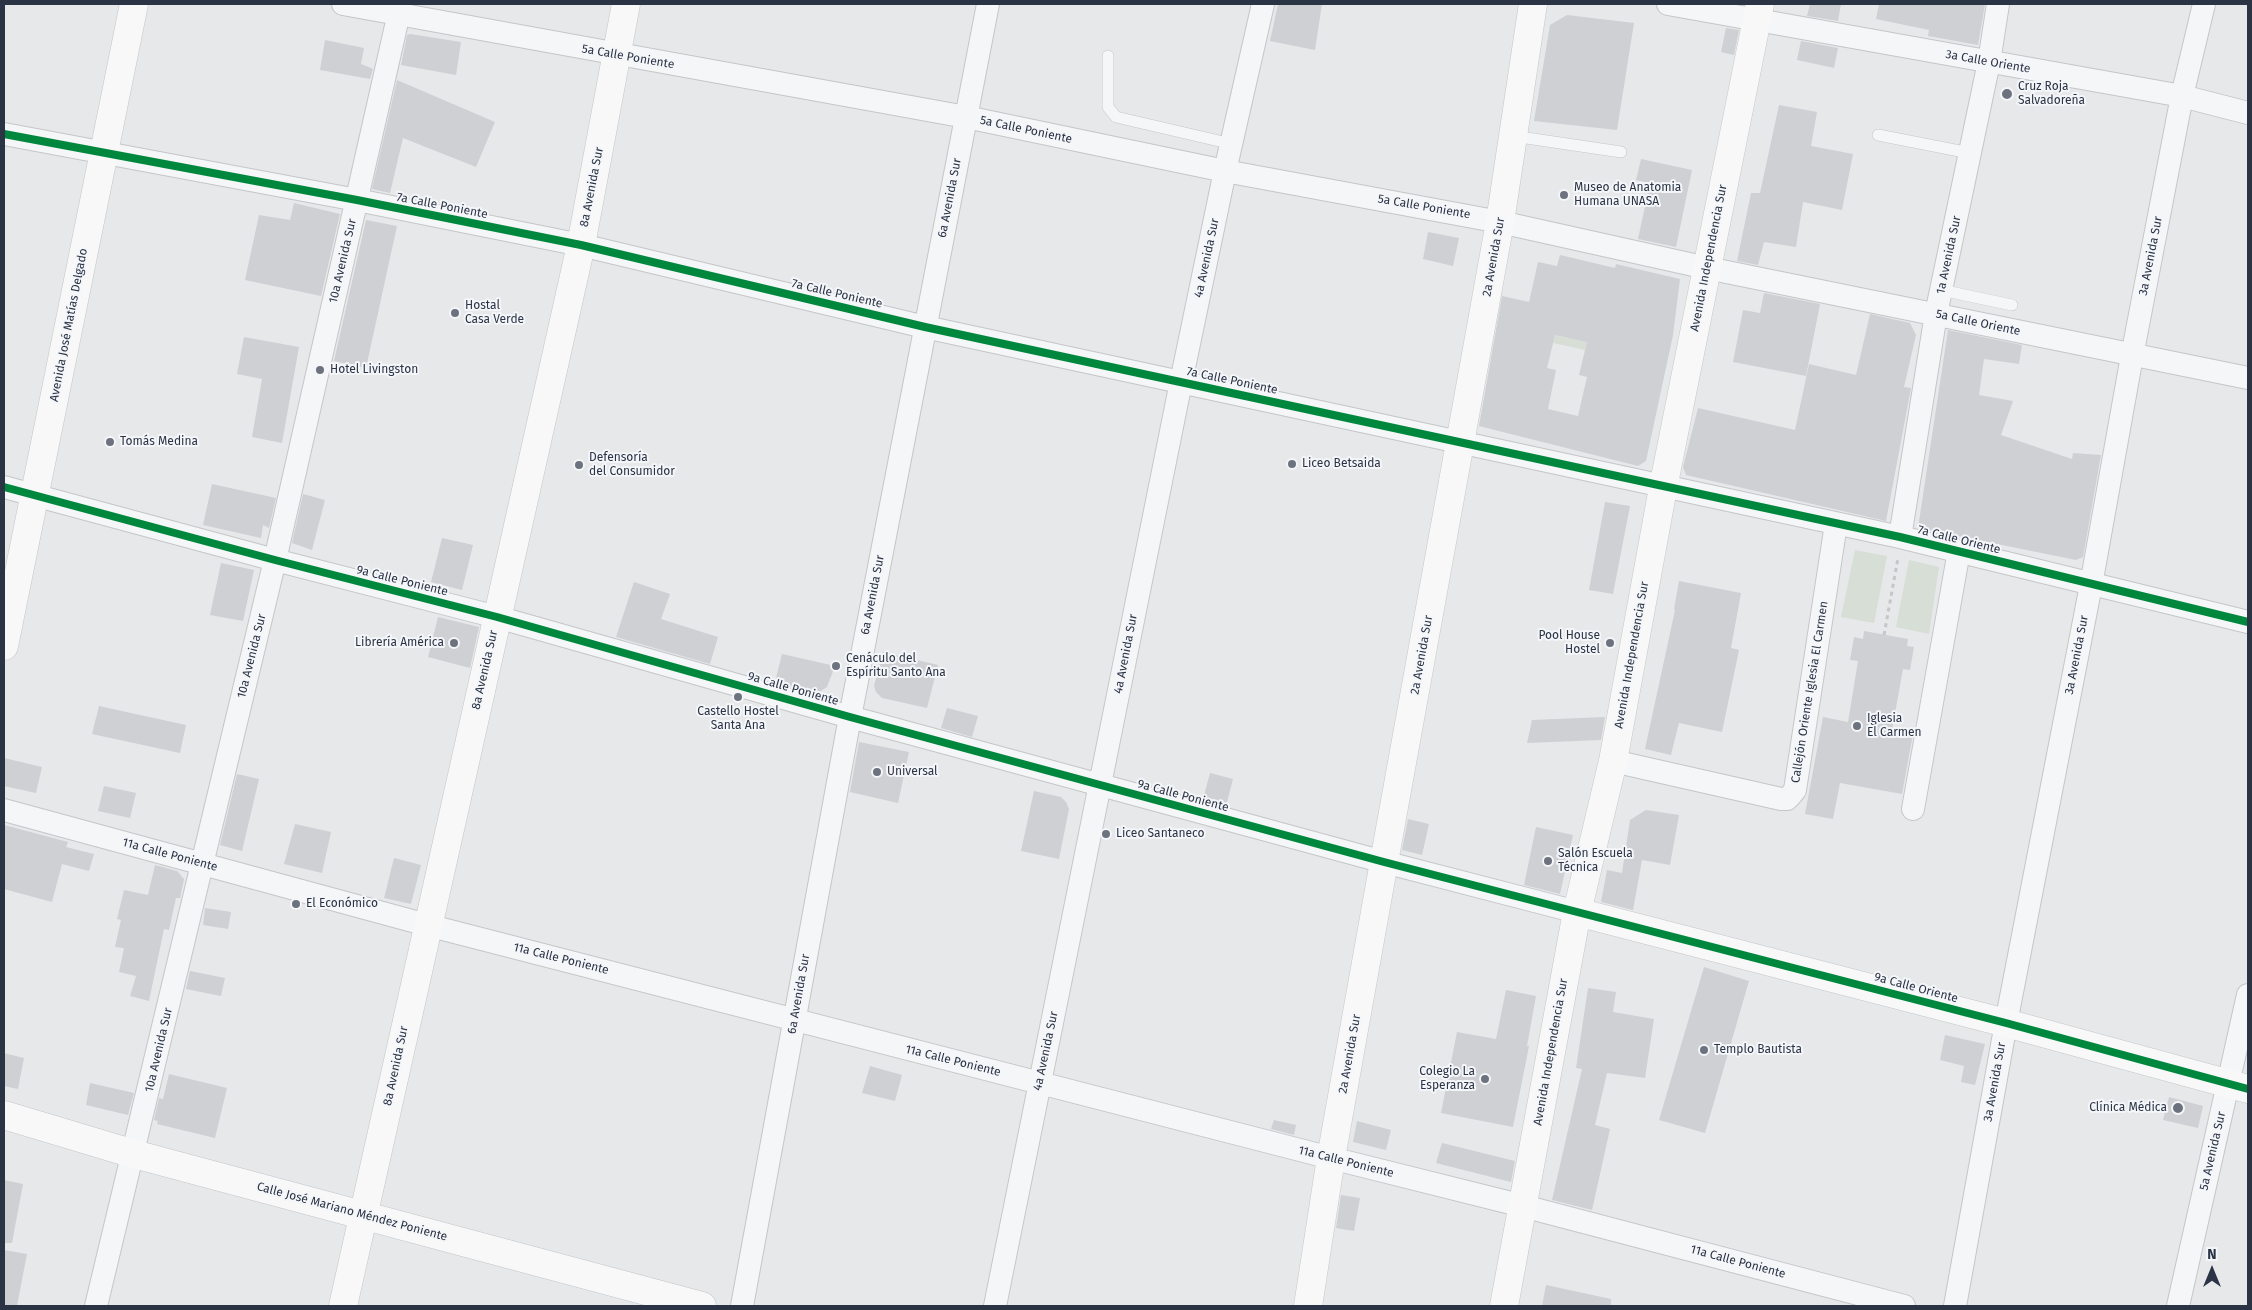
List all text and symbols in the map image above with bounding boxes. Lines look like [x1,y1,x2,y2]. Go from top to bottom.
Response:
street label: 5a Calle Poniente [581,42,675,72]
street label: 3a Calle Oriente [1944,47,2032,77]
place label: Cruz Roja Salvadoreña [2018,80,2085,108]
marker: Cruz Roja Salvadoreña [2000,87,2014,101]
street label: 5a Calle Poniente [979,113,1073,147]
street label: 8a Avenida Sur [577,146,607,228]
street label: 6a Avenida Sur [935,157,965,239]
place label: Museo de Anatomia Humana UNASA [1574,181,1681,209]
street label: Avenida Independencia Sur [1688,183,1730,333]
marker: Museo de Anatomia Humana UNASA [1558,189,1570,201]
street label: 7a Calle Poniente [395,190,489,222]
street label: 5a Calle Poniente [1377,192,1471,222]
street label: 1a Avenida Sur [1934,215,1964,295]
street label: 3a Avenida Sur [2136,215,2166,297]
street label: 2a Avenida Sur [1480,216,1508,298]
street label: 10a Avenida Sur [326,217,360,305]
street label: 4a Avenida Sur [1192,217,1222,299]
street label: Avenida José Matías Delgado [47,247,91,403]
street label: 7a Calle Poniente [790,277,884,311]
place label: Hostal Casa Verde [465,299,524,327]
marker: Hostal Casa Verde [449,307,461,319]
street label: 5a Calle Oriente [1934,307,2022,339]
place label: Hotel Livingston [330,363,418,377]
marker: Hotel Livingston [314,364,326,376]
street label: 7a Calle Poniente [1185,364,1279,398]
place label: Tomás Medina [120,435,198,449]
marker: Tomás Medina [104,436,116,448]
place label: Defensoría del Consumidor [589,451,675,479]
place label: Liceo Betsaida [1302,457,1381,471]
marker: Liceo Betsaida [1286,458,1298,470]
marker: Defensoría del Consumidor [573,459,585,471]
street label: 7a Calle Oriente [1916,523,2002,557]
street label: 6a Avenida Sur [858,554,888,636]
street label: 9a Calle Poniente [355,563,449,599]
street label: Avenida Independencia Sur [1612,580,1652,730]
street label: Callejón Oriente Iglesia El Carmen [1788,600,1832,784]
street label: 10a Avenida Sur [235,612,269,700]
street label: 4a Avenida Sur [1111,613,1141,695]
street label: 2a Avenida Sur [1408,614,1436,696]
street label: 3a Avenida Sur [2062,614,2092,696]
street label: 8a Avenida Sur [469,629,501,711]
place label: Pool House Hostel [1538,629,1600,657]
place label: Librería América [355,636,444,650]
marker: Librería América [448,637,460,649]
marker: Pool House Hostel [1604,637,1616,649]
place label: Cenáculo del Espíritu Santo Ana [846,652,946,680]
marker: Cenáculo del Espíritu Santo Ana [830,660,842,672]
street label: 9a Calle Poniente [746,669,840,709]
marker: Castello Hostel Santa Ana [732,691,744,703]
place label: Castello Hostel Santa Ana [697,705,779,733]
place label: Iglesia El Carmen [1867,712,1922,740]
marker: Iglesia El Carmen [1851,720,1863,732]
place label: Universal [887,765,938,779]
marker: Universal [871,766,883,778]
street label: 9a Calle Poniente [1136,777,1230,815]
place label: Liceo Santaneco [1116,827,1205,841]
marker: Liceo Santaneco [1100,828,1112,840]
street label: 11a Calle Poniente [121,835,219,875]
place label: Salón Escuela Técnica [1558,847,1633,875]
marker: Salón Escuela Técnica [1542,855,1554,867]
place label: El Económico [306,897,378,911]
marker: El Económico [290,898,302,910]
street label: 11a Calle Poniente [512,940,610,978]
street label: 6a Avenida Sur [785,953,813,1035]
street label: 9a Calle Oriente [1873,970,1959,1006]
street label: Avenida Independencia Sur [1531,977,1571,1127]
street label: 10a Avenida Sur [142,1006,176,1094]
street label: 4a Avenida Sur [1031,1010,1061,1092]
street label: 2a Avenida Sur [1336,1013,1364,1095]
street label: 8a Avenida Sur [381,1025,411,1107]
street label: 3a Avenida Sur [1981,1041,2009,1123]
street label: 11a Calle Poniente [904,1042,1002,1080]
place label: Templo Bautista [1714,1043,1802,1057]
marker: Templo Bautista [1698,1044,1710,1056]
place label: Colegio La Esperanza [1419,1065,1475,1093]
marker: Colegio La Esperanza [1479,1073,1491,1085]
place label: Clínica Médica [2089,1101,2167,1115]
marker: Clínica Médica [2171,1101,2185,1115]
street label: 5a Avenida Sur [2197,1110,2229,1192]
street label: 11a Calle Poniente [1297,1143,1395,1181]
street label: Calle José Mariano Méndez Poniente [255,1180,449,1244]
street label: 11a Calle Poniente [1689,1242,1787,1282]
north arrow [2187,1245,2237,1295]
text: N [2207,1246,2217,1263]

